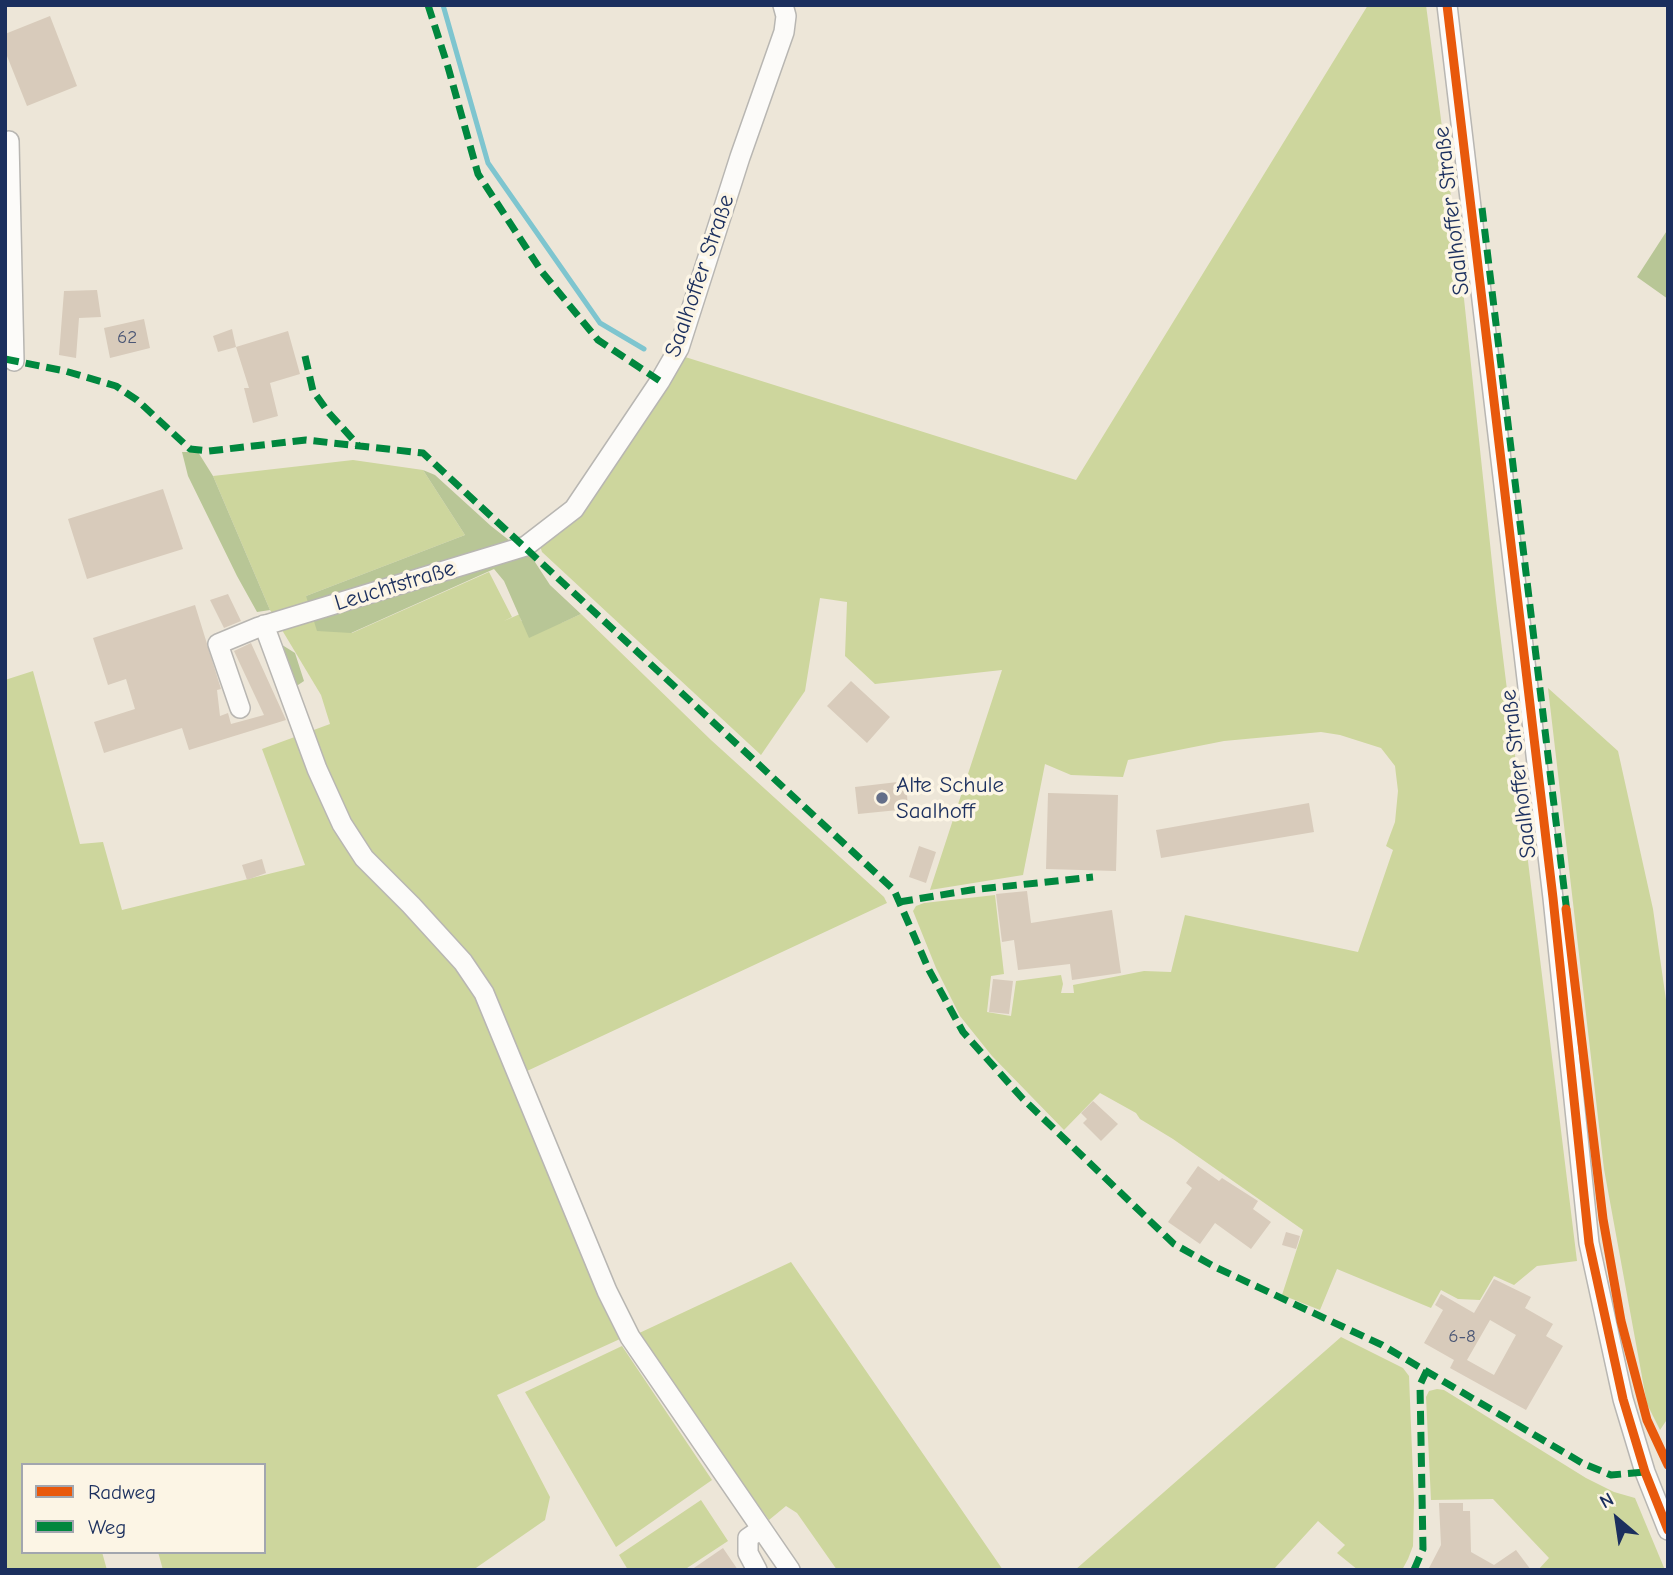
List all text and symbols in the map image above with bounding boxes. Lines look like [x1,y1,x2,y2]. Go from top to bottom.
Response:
street label: Saalhoffer Straße [1428,125,1476,297]
street label: Saalhoffer Straße [659,191,741,361]
house number: 62 [117,327,137,349]
street label: Leuchtstraße [331,555,459,617]
street label: Saalhoffer Straße [1495,688,1543,860]
place label: Alte Schule Saalhoff [896,771,1004,825]
marker: Alte Schule Saalhoff [874,790,890,806]
house number: 6-8 [1448,1326,1476,1348]
legend [21,1463,266,1554]
text: Radweg [88,1480,156,1504]
north arrow [1582,1484,1652,1554]
text: N [1596,1488,1618,1513]
text: Weg [88,1515,126,1539]

